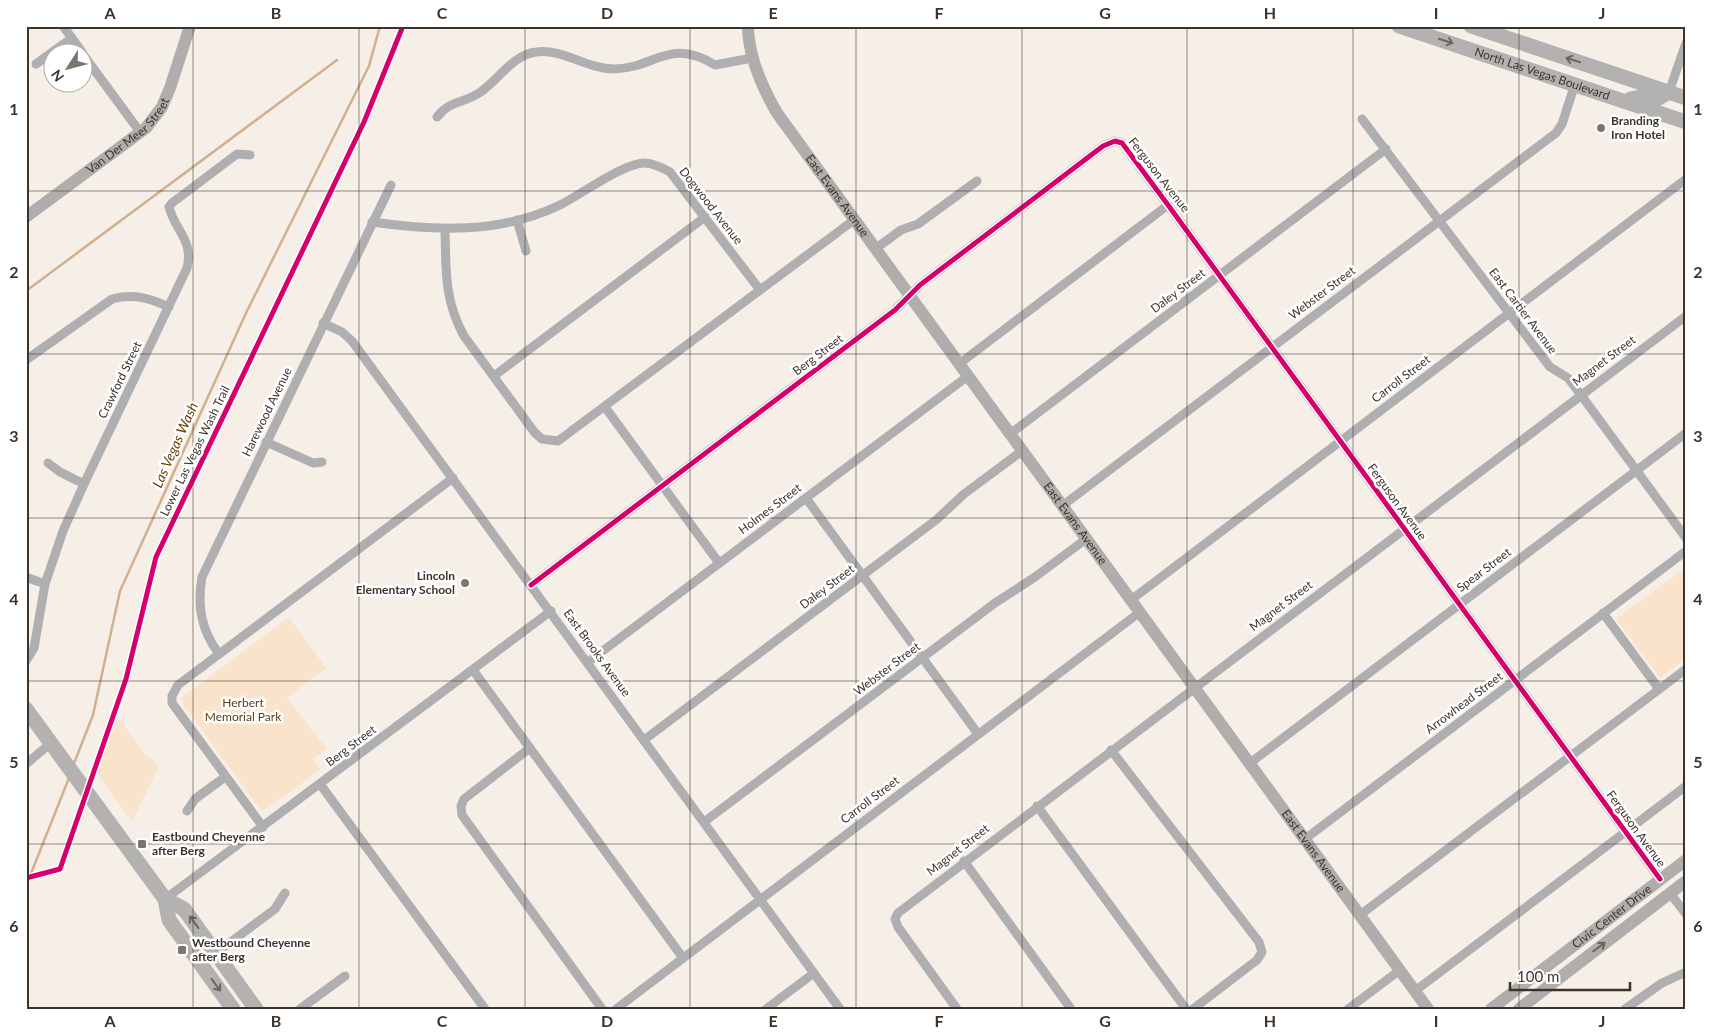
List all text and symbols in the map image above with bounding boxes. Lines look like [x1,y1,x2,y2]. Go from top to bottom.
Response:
text: A [103,3,116,22]
text: B [271,3,281,22]
text: C [437,3,448,22]
text: D [601,3,613,22]
text: E [768,3,778,22]
text: F [934,3,944,22]
text: G [1099,3,1111,22]
text: H [1264,3,1276,22]
text: I [1434,3,1438,22]
text: J [1599,3,1605,22]
one-way arrow [1437,37,1453,47]
north arrow [42,42,92,92]
street label: North Las Vegas Boulevard [1473,44,1612,103]
one-way arrow [1565,54,1581,64]
text: N [47,67,67,85]
street label: Van Der Meer Street [83,95,172,177]
text: 1 [9,99,19,118]
text: 1 [1693,99,1703,118]
place label: Branding Iron Hotel [1611,113,1665,142]
marker: Branding Iron Hotel [1595,122,1607,134]
street label: Ferguson Avenue [1126,134,1193,215]
street label: East Evans Avenue [803,151,873,240]
street label: Dogwood Avenue [677,164,746,247]
text: 2 [9,262,19,281]
street label: Webster Street [1285,262,1358,322]
text: 2 [1693,262,1703,281]
street label: Daley Street [1147,265,1209,316]
street label: East Cartier Avenue [1486,265,1561,357]
street label: Berg Street [790,330,846,378]
street label: Magnet Street [1569,332,1639,389]
street label: Crawford Street [94,338,145,421]
street label: Carroll Street [1368,351,1434,406]
street label: Harewood Avenue [238,365,295,459]
street label: Lower Las Vegas Wash Trail [156,383,233,518]
water label: Las Vegas Wash [148,399,201,490]
text: 3 [9,426,19,445]
text: 3 [1693,426,1703,445]
street label: Ferguson Avenue [1365,461,1430,543]
street label: East Evans Avenue [1041,479,1111,567]
street label: Holmes Street [735,480,805,537]
street label: Spear Street [1454,544,1514,595]
street label: Daley Street [796,561,858,612]
place label: Lincoln Elementary School [356,568,455,597]
marker: Lincoln Elementary School [459,577,471,589]
street label: Magnet Street [1246,577,1316,634]
text: 4 [9,589,19,608]
text: 4 [1693,589,1703,608]
street label: East Brooks Avenue [561,606,634,699]
street label: Webster Street [850,638,923,698]
street label: Arrowhead Street [1422,668,1506,737]
park label: Herbert Memorial Park [205,695,282,724]
street label: Berg Street [323,721,379,769]
text: 5 [9,752,19,771]
text: 5 [1693,752,1703,771]
street label: Carroll Street [837,772,903,827]
street label: Ferguson Avenue [1604,788,1669,870]
street label: East Evans Avenue [1279,806,1349,895]
street label: Magnet Street [923,820,992,879]
place label: Eastbound Cheyenne after Berg [152,829,266,858]
marker: Eastbound Cheyenne after Berg [136,838,148,850]
street label: Civic Center Drive [1569,881,1654,951]
one-way arrow [189,915,199,929]
text: 6 [9,916,19,935]
text: 6 [1693,916,1703,935]
place label: Westbound Cheyenne after Berg [192,935,311,964]
one-way arrow [1592,942,1606,952]
marker: Westbound Cheyenne after Berg [176,944,188,956]
scale bar [1510,960,1630,992]
text: 100 m [1517,967,1559,985]
one-way arrow [211,978,221,992]
text: A [103,1011,116,1030]
text: B [271,1011,281,1030]
text: C [437,1011,448,1030]
text: D [601,1011,613,1030]
text: E [768,1011,778,1030]
text: F [934,1011,944,1030]
text: G [1099,1011,1111,1030]
text: H [1264,1011,1276,1030]
text: I [1434,1011,1438,1030]
text: J [1599,1011,1605,1030]

